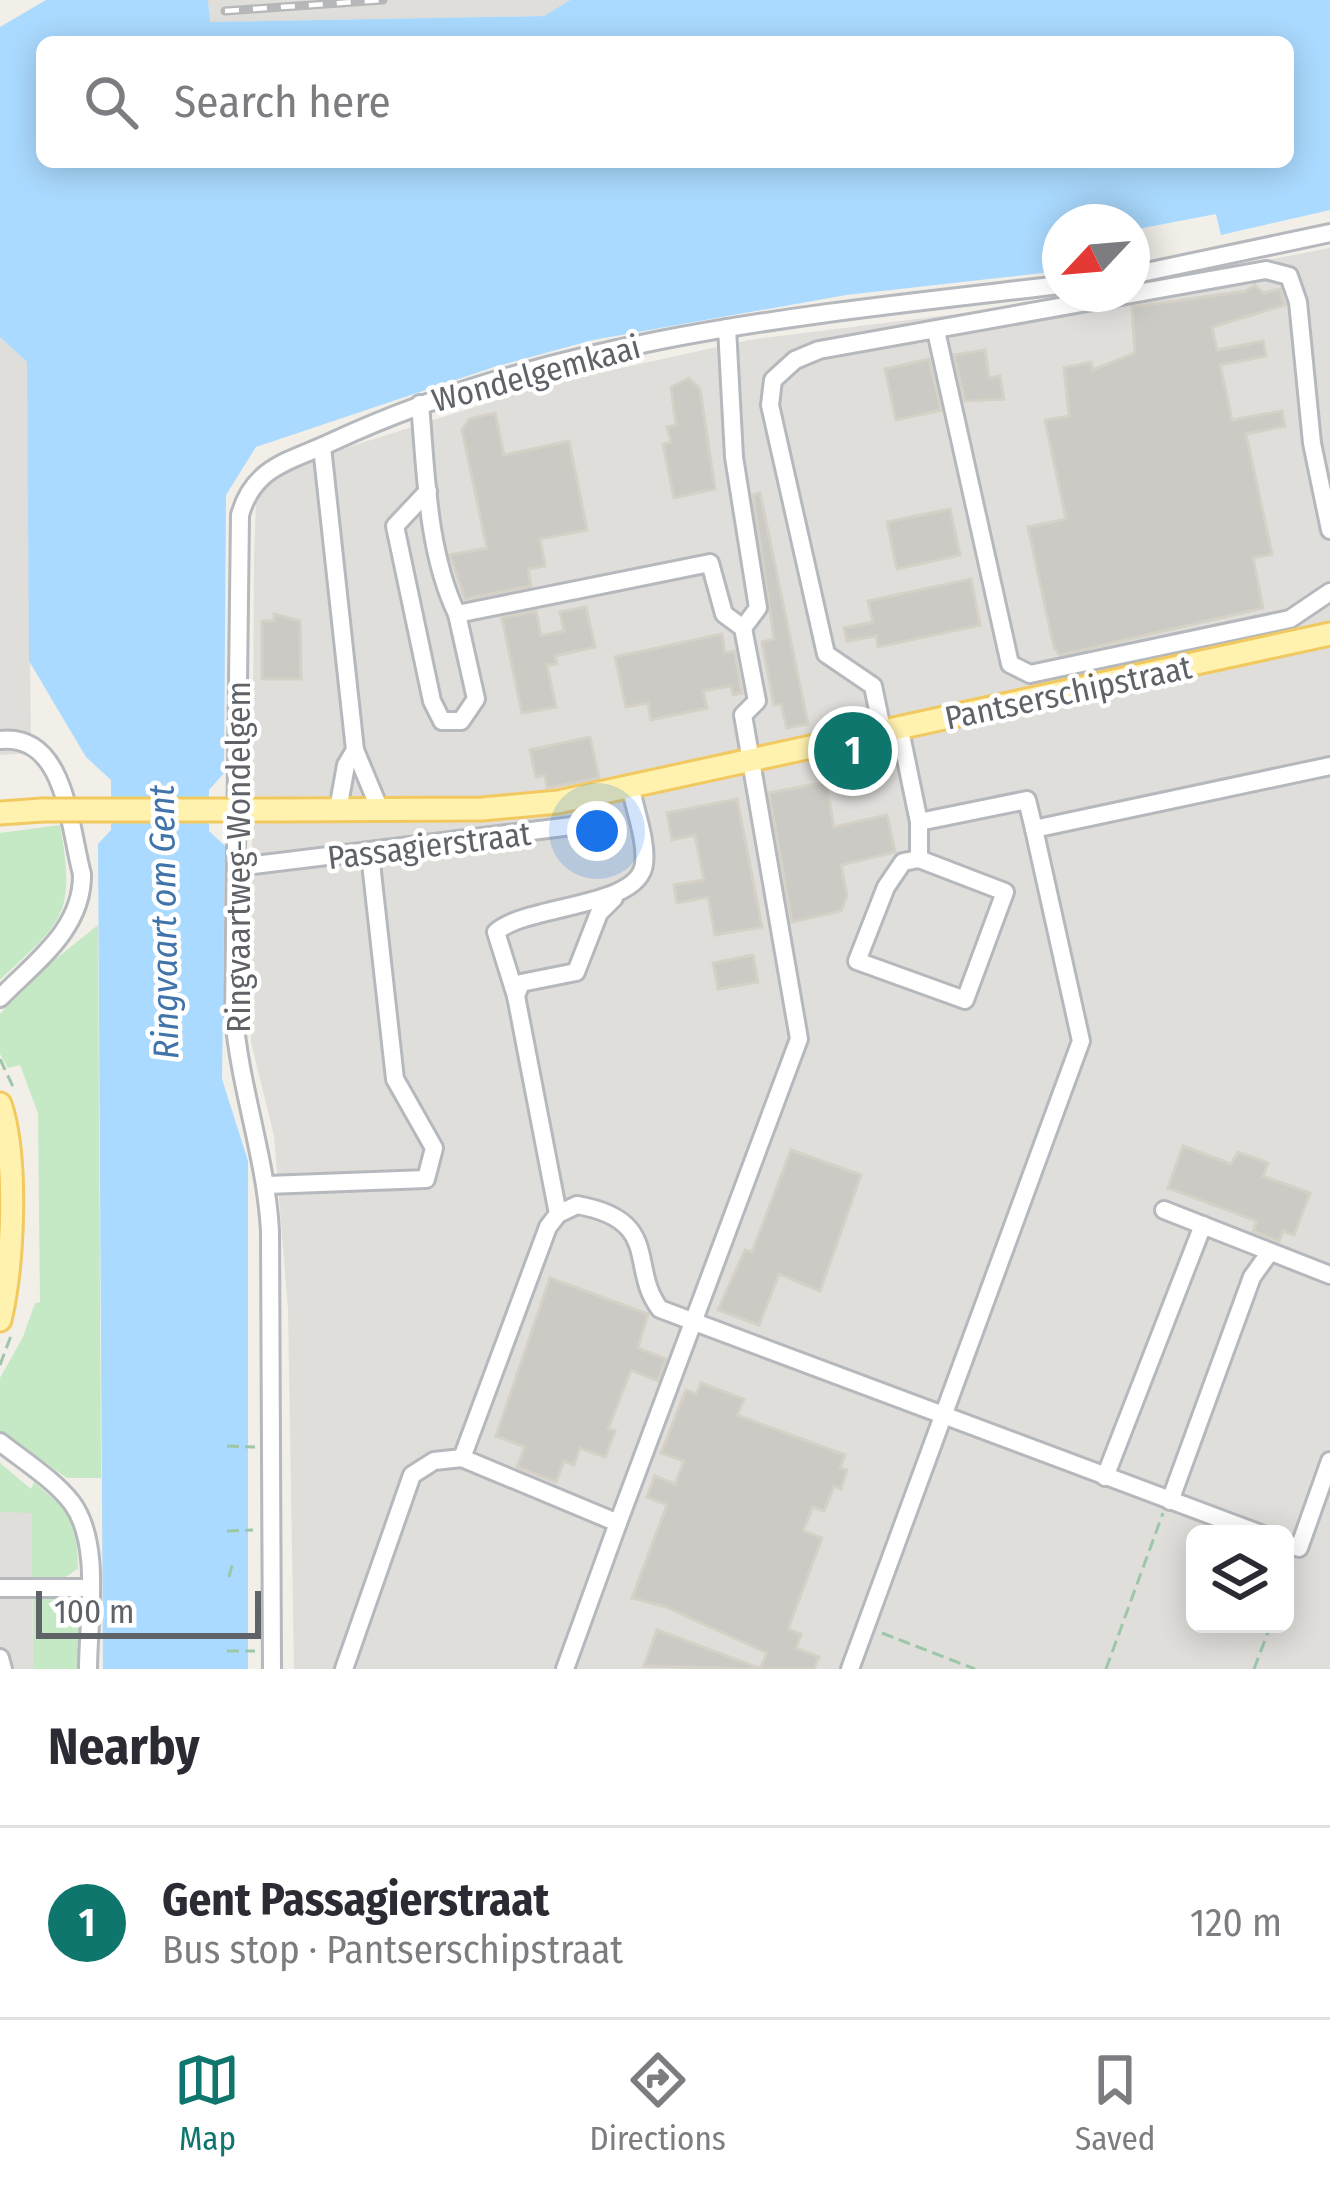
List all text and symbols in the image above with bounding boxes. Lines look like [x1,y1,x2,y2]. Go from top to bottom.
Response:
search box [36,36,1294,168]
icon: search [78,69,144,135]
text: Search here [174,75,391,129]
north arrow [1042,204,1150,312]
street label: Wondelgemkaai [428,327,645,421]
street label: Pantserschipstraat [941,647,1195,739]
street label: Ringvaartweg-Wondelgem [219,681,259,1033]
pin: 1 [814,706,892,796]
water label: Ringvaart om Gent [140,784,188,1060]
your location [567,801,627,861]
street label: Passagierstraat [325,814,533,878]
map controls [1186,1525,1294,1633]
button: layers [1186,1525,1294,1633]
scale bar [36,1585,261,1638]
text: 100 m [54,1592,134,1632]
text: Nearby [48,1716,200,1778]
text: Gent Passagierstraat [162,1873,549,1927]
text: 1 [79,1900,95,1946]
text: 120 m [1190,1900,1282,1946]
text: Bus stop · Pantserschipstraat [162,1927,623,1973]
tab: Map [174,2047,240,2159]
tab: Directions [589,2047,726,2159]
tab: Saved [1075,2047,1155,2159]

